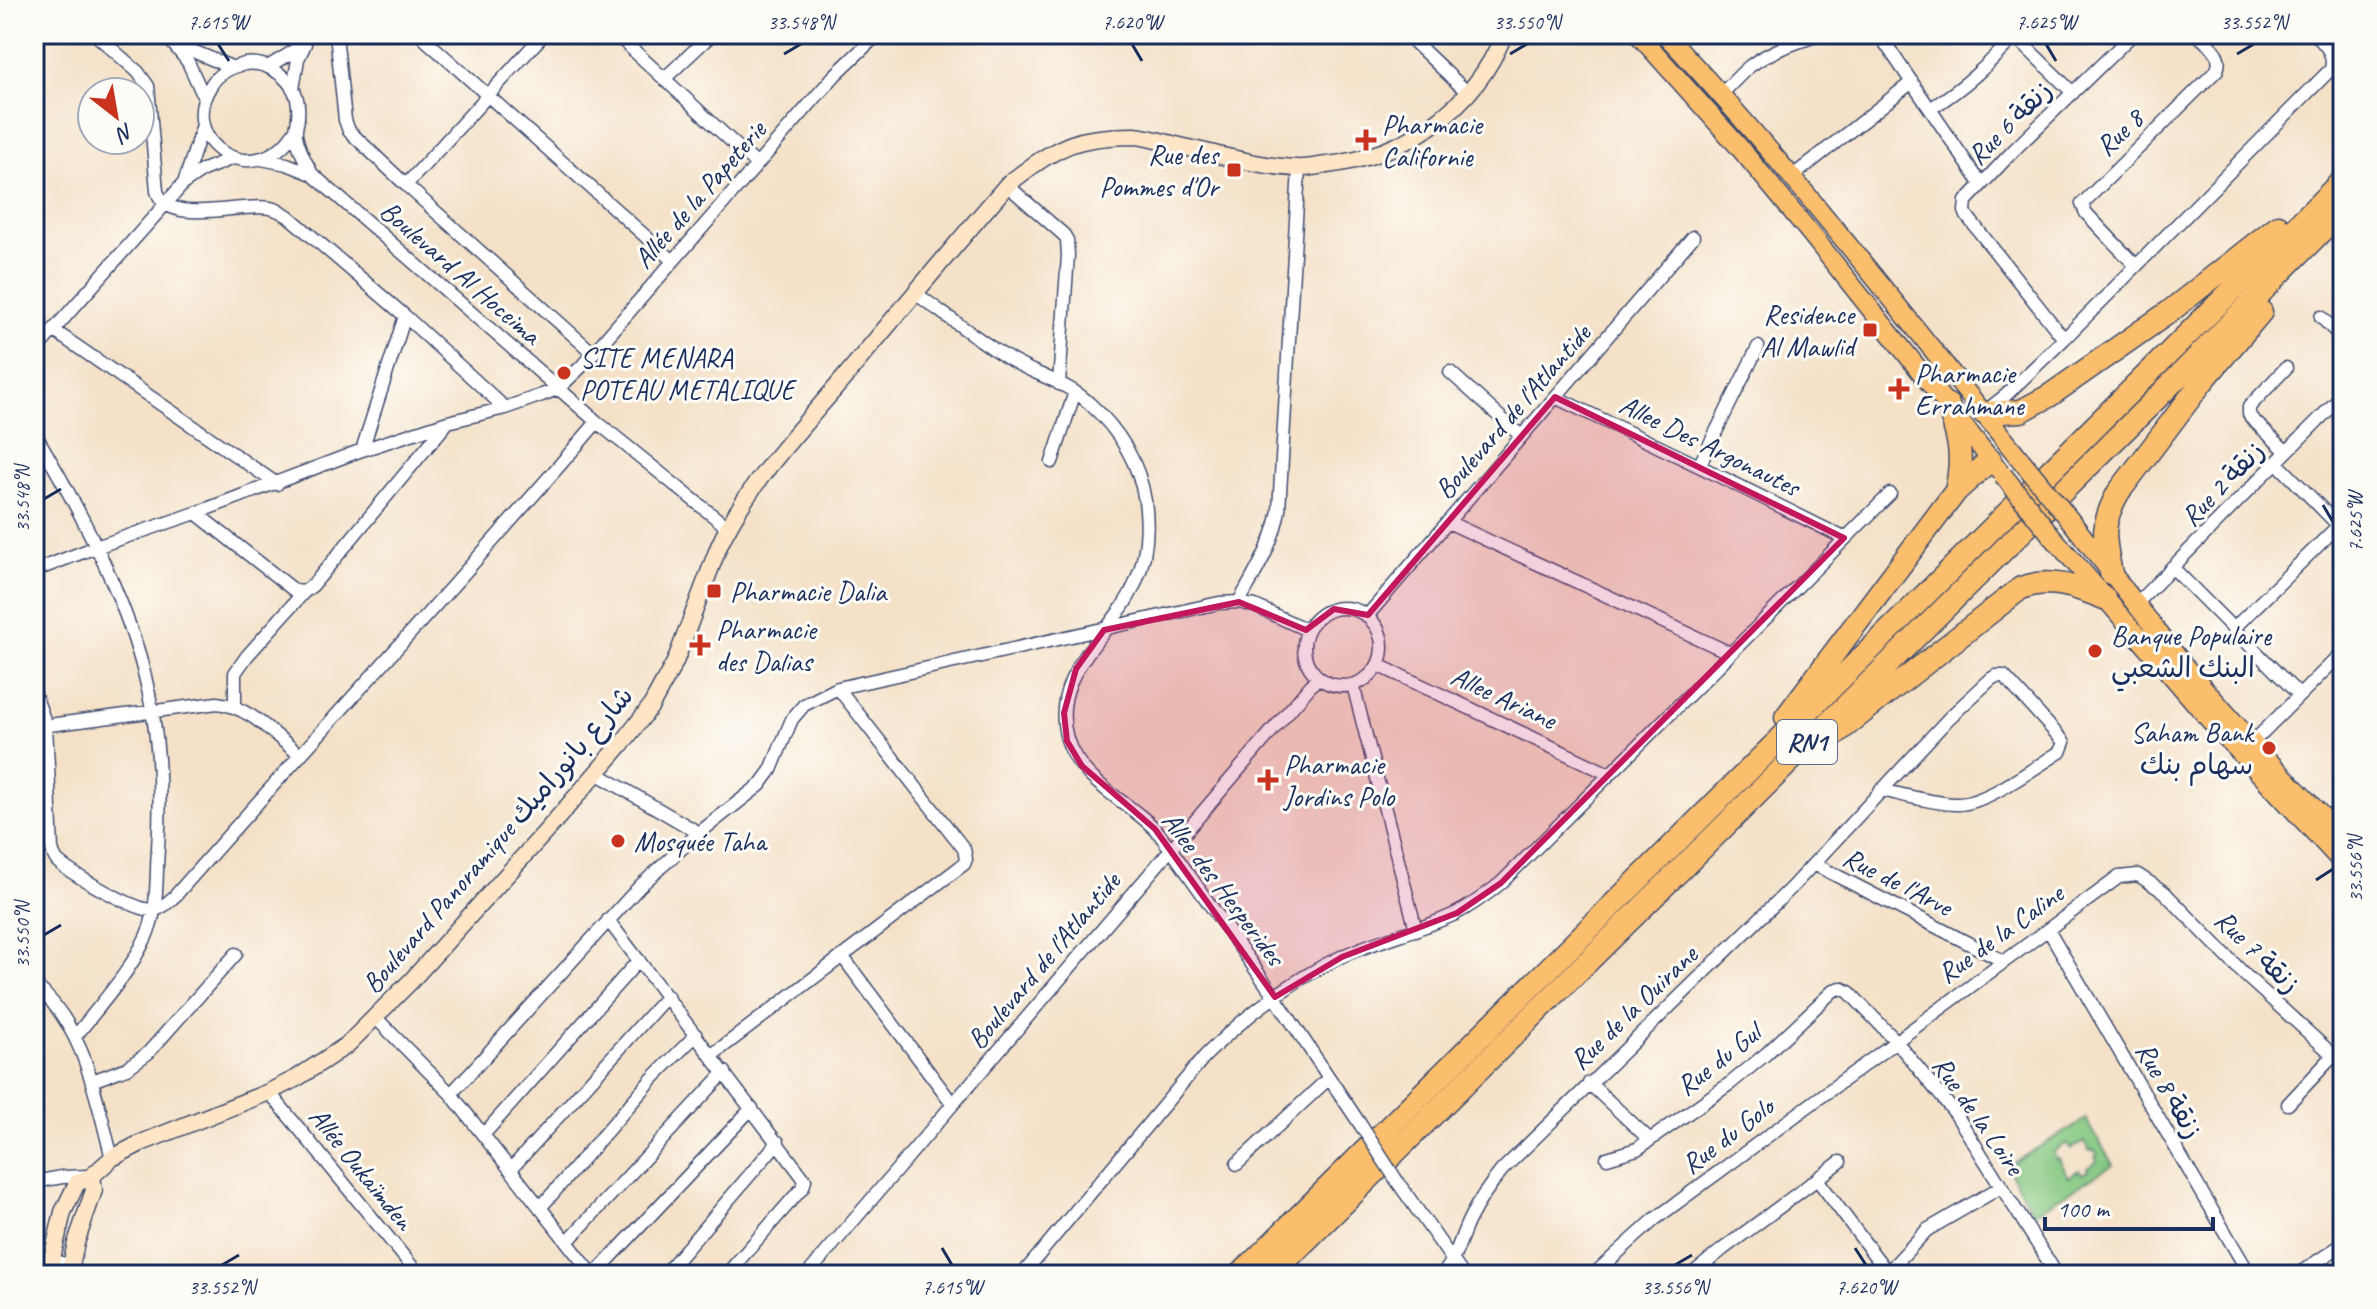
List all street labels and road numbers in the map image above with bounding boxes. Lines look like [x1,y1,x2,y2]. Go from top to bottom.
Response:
street label: Rue 6 زنقة [1960,73,2059,172]
street label: Rue 8 [2088,100,2152,163]
street label: Allée de la Papeterie [625,112,774,276]
street label: Boulevard Al Hoceima [373,193,550,353]
street label: Boulevard de l'Atlantide [1427,315,1599,506]
street label: Allee Des Argonautes [1614,387,1808,505]
street label: Rue 2 زنقة [2173,433,2272,534]
street label: Allee Ariane [1446,658,1564,738]
street label: Boulevard Panoramique شارع بانوراميك [354,678,642,1001]
road number: RN1 [1777,720,1837,764]
street label: Allee des Hesperides [1154,804,1294,974]
street label: Rue de l'Arve [1837,839,1960,925]
street label: Boulevard de l'Atlantide [959,863,1129,1056]
street label: Rue de la Caline [1930,875,2072,991]
street label: Rue 7 زنقة [2207,902,2308,1001]
street label: Rue de la Ouirane [1562,936,1706,1077]
street label: Rue du Gul [1669,1012,1772,1103]
street label: Rue 8 زنقة [2128,1036,2211,1145]
street label: Rue de la Loire [1925,1049,2033,1183]
street label: Rue du Golo [1674,1087,1783,1181]
street label: Allée Oukaïmden [301,1100,423,1238]

